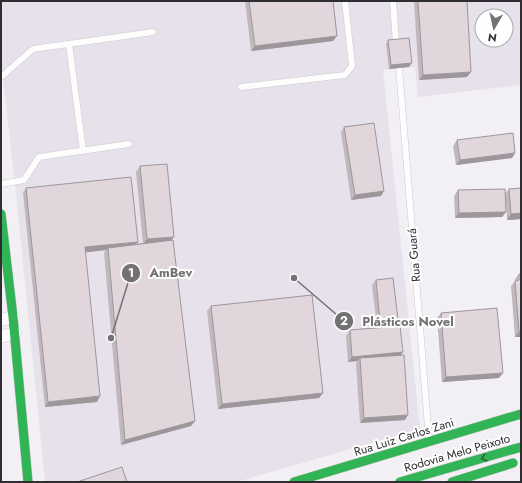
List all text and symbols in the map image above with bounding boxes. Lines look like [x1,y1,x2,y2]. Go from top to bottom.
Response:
north arrow [474,8,514,48]
text: N [487,29,498,46]
street label: Rua Guará [403,227,425,283]
callout: AmBev [121,260,200,285]
text: AmBev [149,263,193,282]
text: 1 [128,264,134,282]
callout: Plásticos Novel [334,309,462,334]
text: 2 [340,312,348,330]
text: Plásticos Novel [362,312,454,331]
street label: Rua Luiz Carlos Zani [352,413,456,461]
street label: Rodovia Melo Peixoto [402,429,513,477]
one-way arrow [480,453,487,462]

